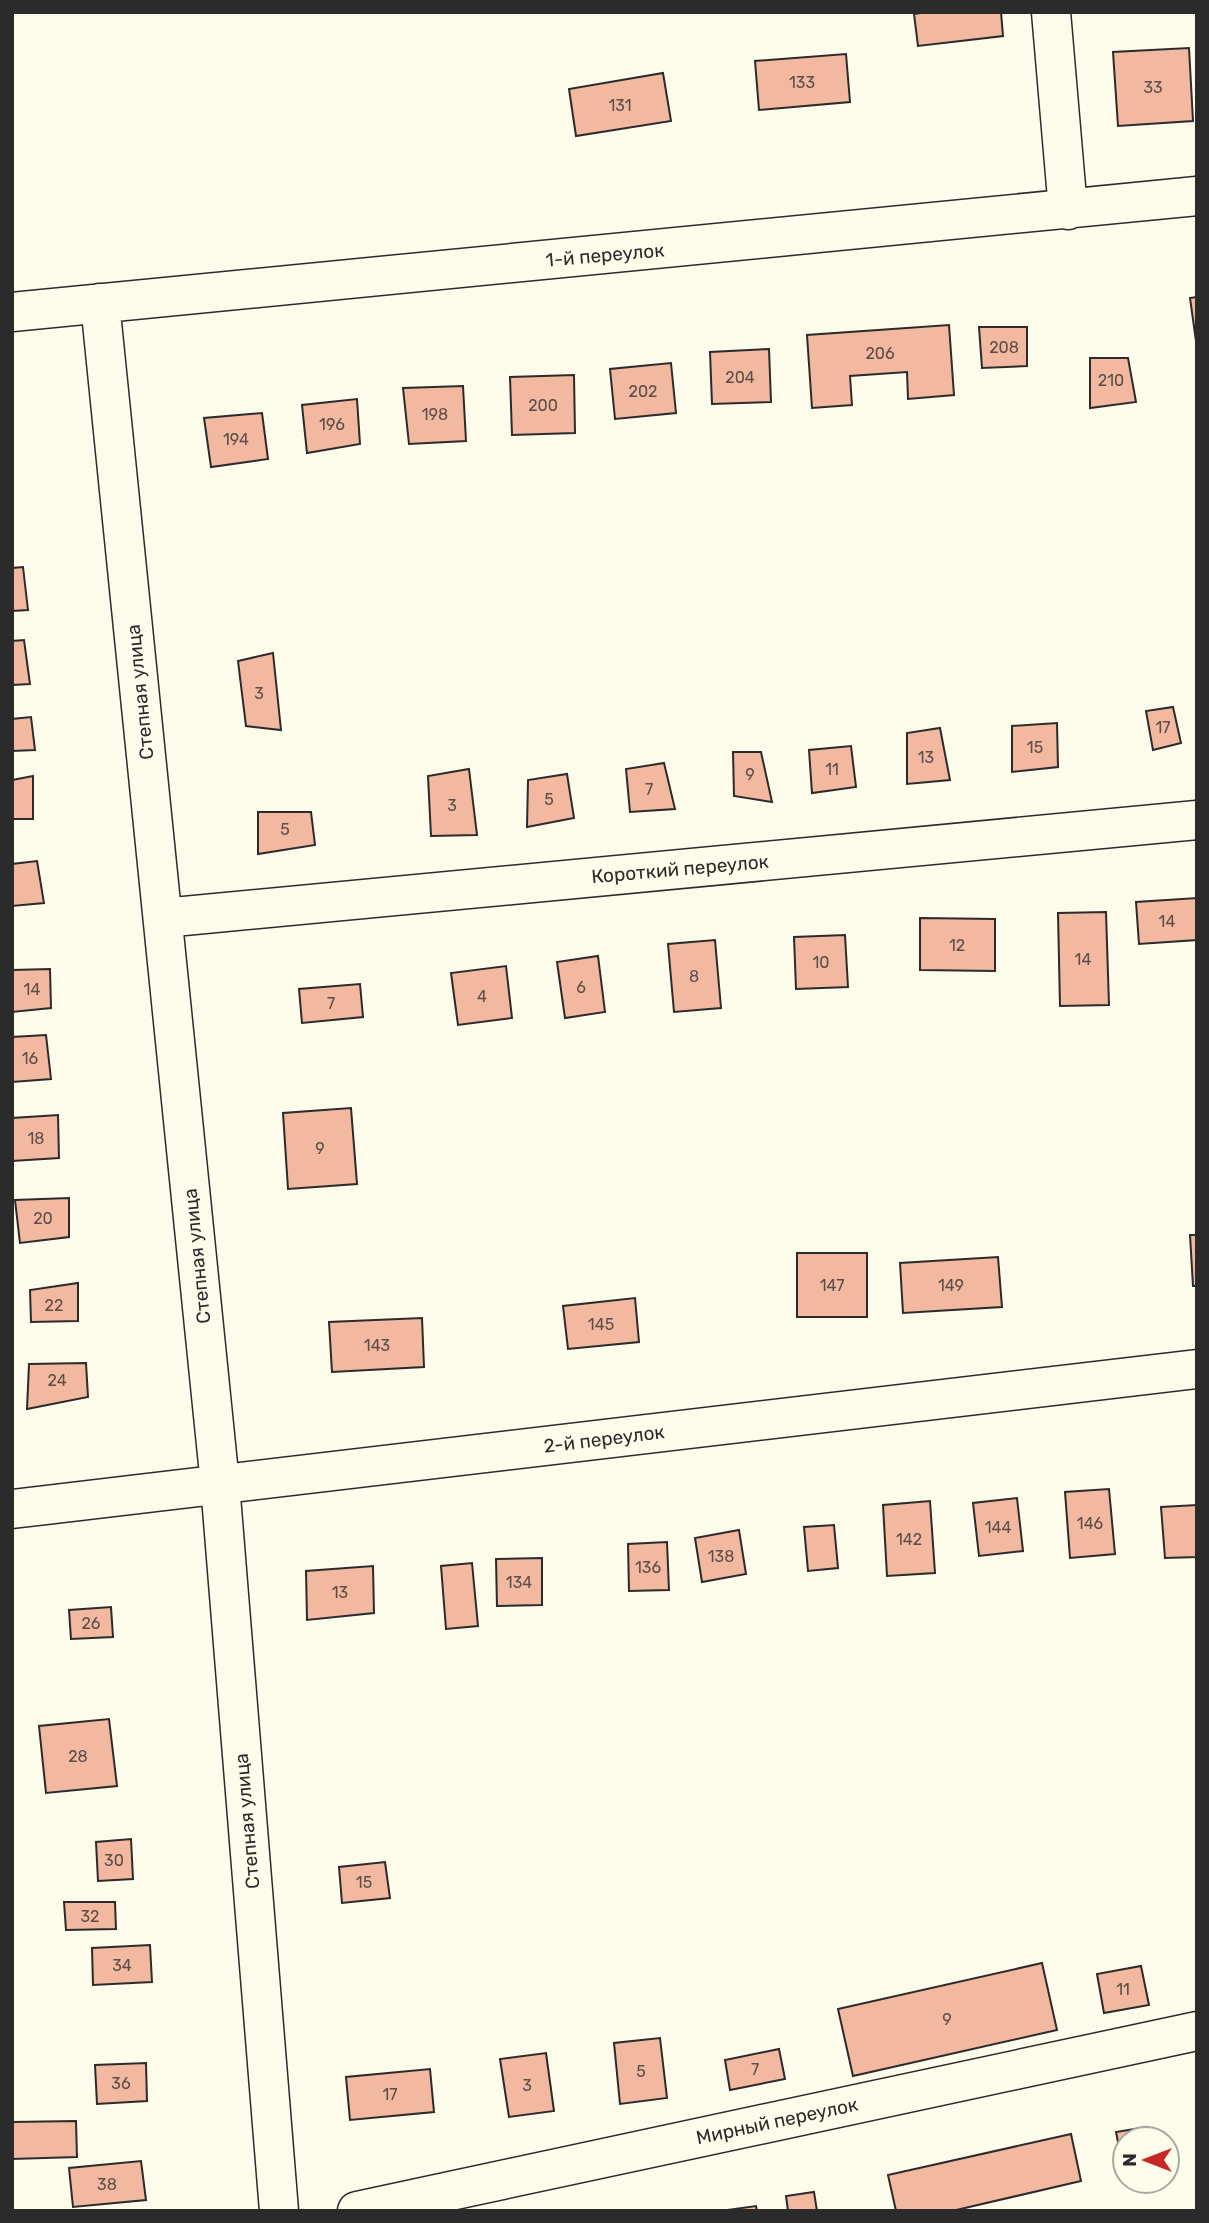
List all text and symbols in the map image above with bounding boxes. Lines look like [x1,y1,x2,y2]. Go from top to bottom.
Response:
house number: 133 [789,73,815,92]
house number: 33 [1143,78,1163,97]
house number: 131 [608,96,632,115]
street label: 1-й переулок [545,238,665,272]
house number: 208 [989,338,1019,357]
house number: 206 [865,344,895,363]
house number: 204 [725,368,755,387]
house number: 210 [1098,371,1124,390]
house number: 202 [629,382,657,401]
house number: 200 [528,396,558,415]
house number: 198 [422,405,448,424]
house number: 196 [319,415,345,434]
house number: 194 [223,430,249,449]
street label: Степная улица [121,623,159,761]
house number: 3 [254,684,264,703]
house number: 17 [1155,718,1171,737]
house number: 15 [1027,738,1043,757]
house number: 13 [918,748,934,767]
house number: 11 [825,760,839,779]
house number: 9 [745,765,755,784]
house number: 7 [645,780,653,799]
house number: 5 [544,790,554,809]
house number: 3 [447,796,457,815]
house number: 5 [280,820,290,839]
street label: Короткий переулок [590,850,770,888]
house number: 14 [1159,912,1175,931]
house number: 12 [949,936,965,955]
house number: 14 [1075,950,1091,969]
house number: 10 [812,953,830,972]
house number: 8 [689,967,699,986]
house number: 6 [576,978,586,997]
house number: 14 [24,980,40,999]
house number: 4 [477,987,487,1006]
house number: 7 [327,994,335,1013]
house number: 16 [22,1049,39,1068]
house number: 18 [27,1129,45,1148]
house number: 9 [315,1139,325,1158]
street label: Степная улица [178,1187,216,1325]
house number: 20 [33,1209,53,1228]
house number: 147 [820,1276,844,1295]
house number: 149 [938,1276,964,1295]
house number: 22 [45,1296,63,1315]
house number: 145 [588,1315,614,1334]
house number: 143 [364,1336,390,1355]
house number: 24 [47,1371,67,1390]
street label: 2-й переулок [542,1420,666,1458]
house number: 146 [1077,1514,1104,1533]
house number: 144 [985,1518,1011,1537]
house number: 142 [896,1530,922,1549]
house number: 138 [708,1547,734,1566]
house number: 136 [635,1558,661,1577]
house number: 134 [506,1573,532,1592]
house number: 13 [332,1583,348,1602]
house number: 26 [81,1614,101,1633]
house number: 28 [68,1747,88,1766]
street label: Степная улица [230,1752,264,1890]
house number: 30 [104,1851,124,1870]
house number: 15 [356,1873,372,1892]
house number: 32 [80,1907,100,1926]
house number: 34 [112,1956,132,1975]
house number: 11 [1116,1980,1130,1999]
house number: 9 [942,2010,952,2029]
house number: 7 [751,2060,759,2079]
house number: 5 [636,2062,646,2081]
house number: 36 [111,2074,131,2093]
house number: 3 [522,2076,532,2095]
house number: 17 [382,2085,398,2104]
street label: Мирный переулок [694,2093,860,2149]
north arrow [1111,2125,1181,2195]
text: N [1118,2153,1141,2167]
house number: 38 [97,2175,117,2194]

